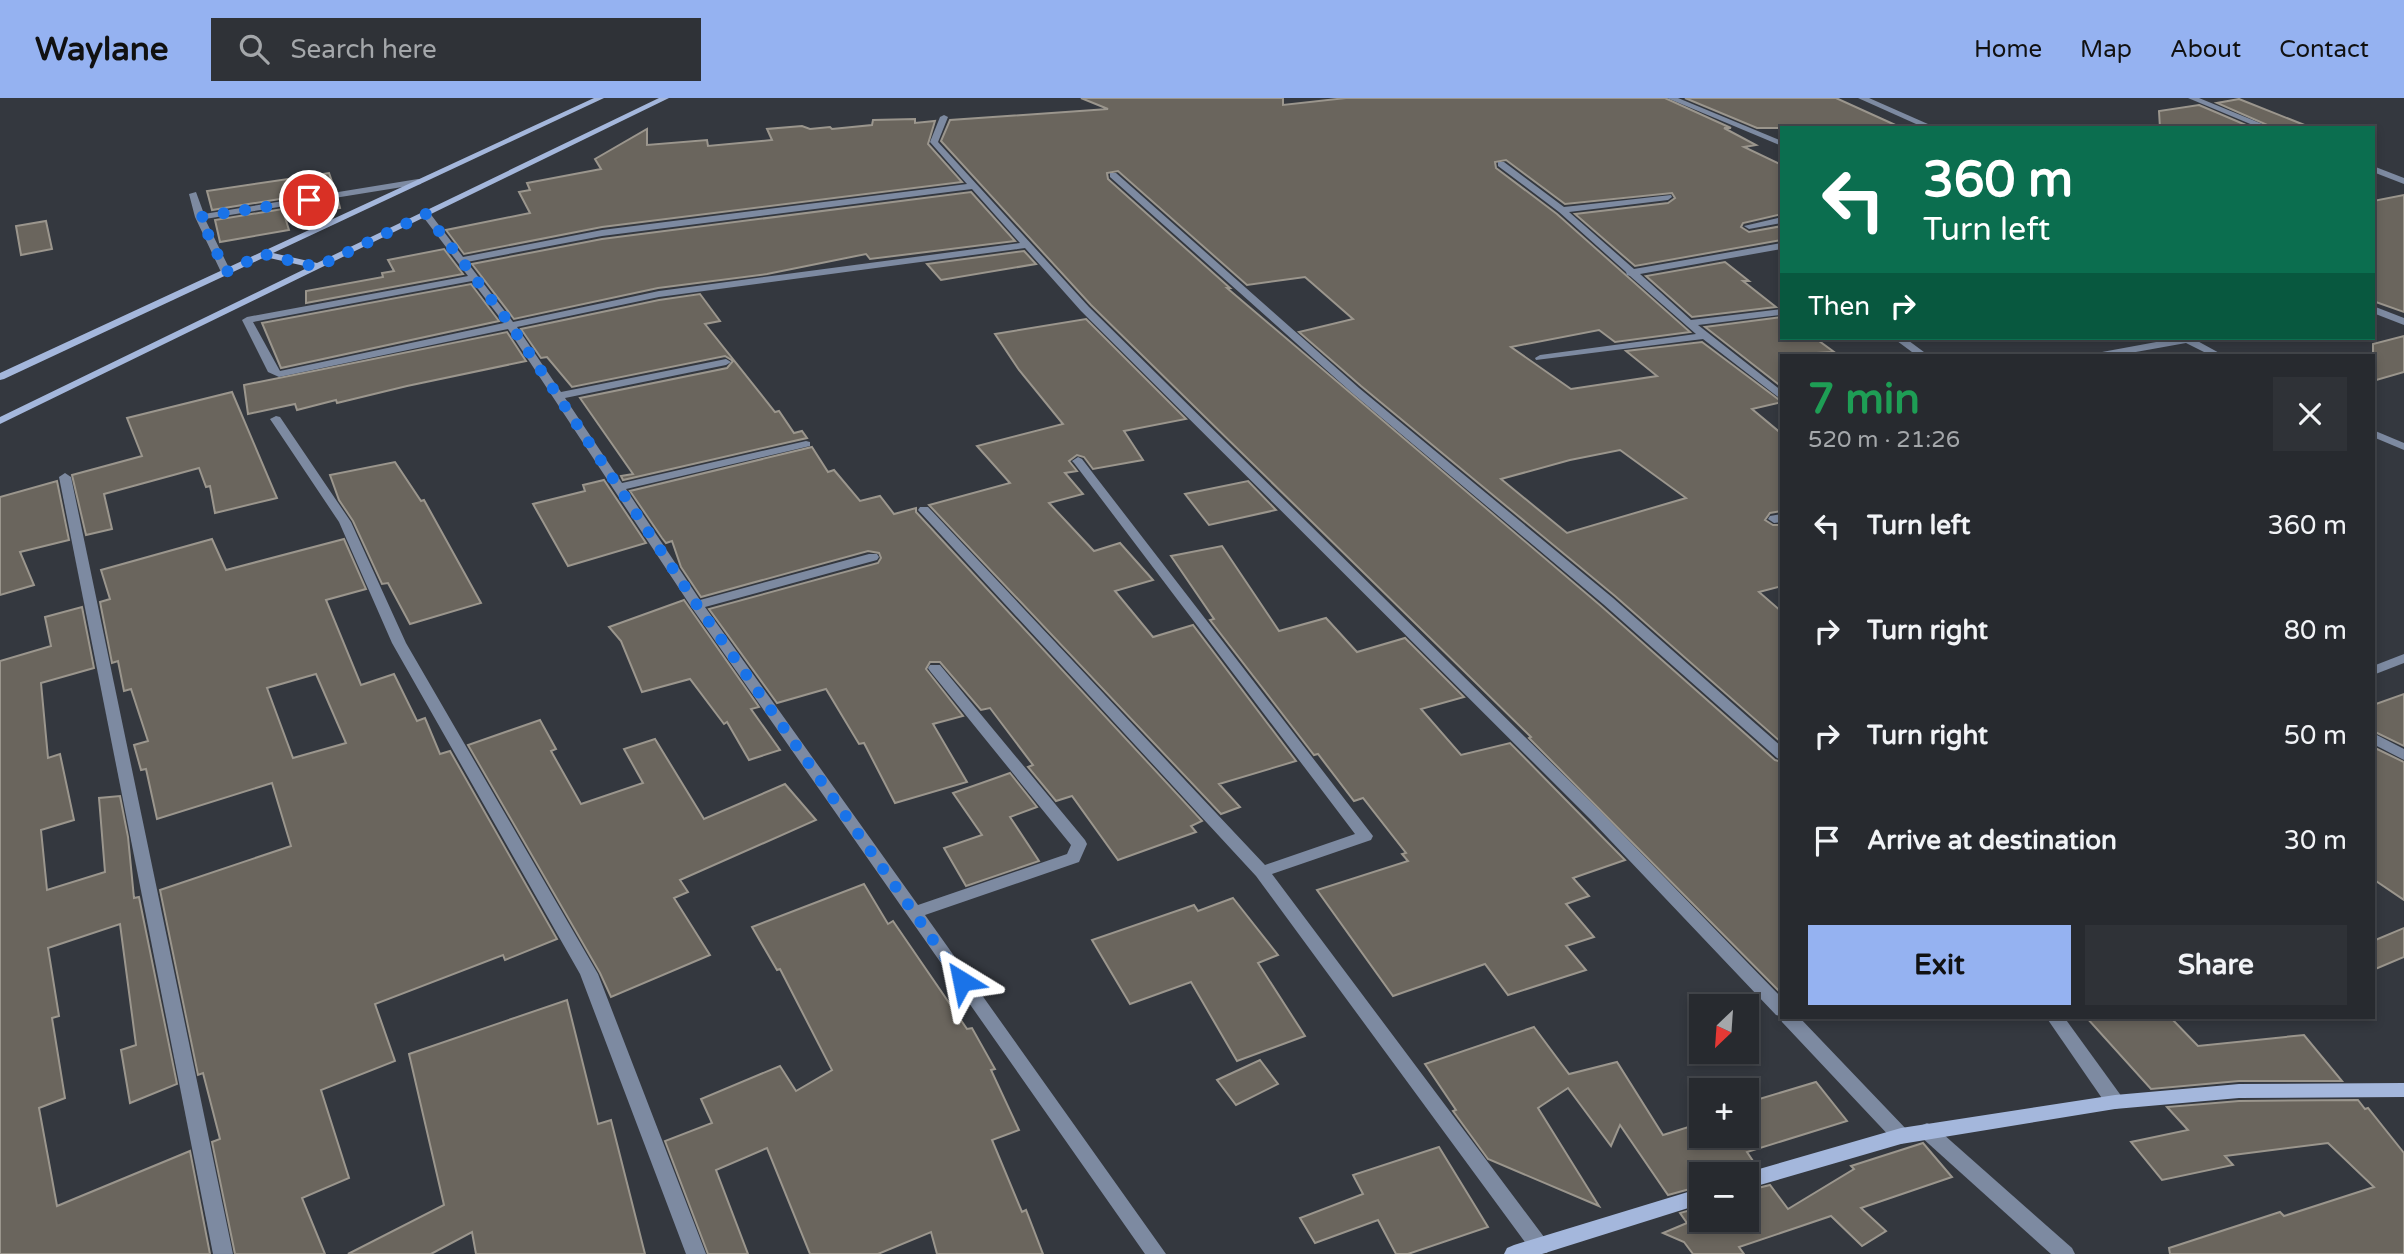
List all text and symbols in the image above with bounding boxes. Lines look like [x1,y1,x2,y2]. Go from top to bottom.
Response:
search box [211,18,701,81]
text: Waylane [35,30,169,69]
icon: search [235,30,273,68]
text: Search here [291,34,437,65]
text: Home [1974,35,2042,64]
text: Map [2080,35,2132,64]
text: About [2170,35,2241,64]
text: Contact [2279,35,2369,64]
text: 360 m [1923,151,2073,210]
icon: left [1808,154,1899,245]
pin [279,170,339,230]
icon: arrive [290,181,328,219]
text: Turn left [1923,211,2050,249]
icon: right [1884,287,1922,325]
text: Then [1808,291,1870,322]
text: 7 min [1808,374,1920,425]
button: close [2273,377,2347,451]
text: 520 m · 21:26 [1808,426,1960,454]
icon: left [1808,507,1846,545]
text: Turn left [1867,510,1970,541]
text: 360 m [2267,510,2347,541]
icon: right [1808,612,1846,650]
text: Turn right [1867,615,1988,646]
text: 80 m [2284,615,2347,646]
icon: right [1808,717,1846,755]
text: Turn right [1867,720,1988,751]
text: 50 m [2284,720,2347,751]
icon: arrive [1808,822,1846,860]
text: Arrive at destination [1867,825,2117,856]
text: 30 m [2284,825,2347,856]
button: Exit [1808,925,2071,1005]
button: Share [2085,925,2347,1005]
position arrow [925,944,999,1018]
north arrow [1689,994,1759,1064]
map controls [1689,994,1759,1232]
button: + [1689,1078,1759,1148]
button: − [1689,1162,1759,1232]

